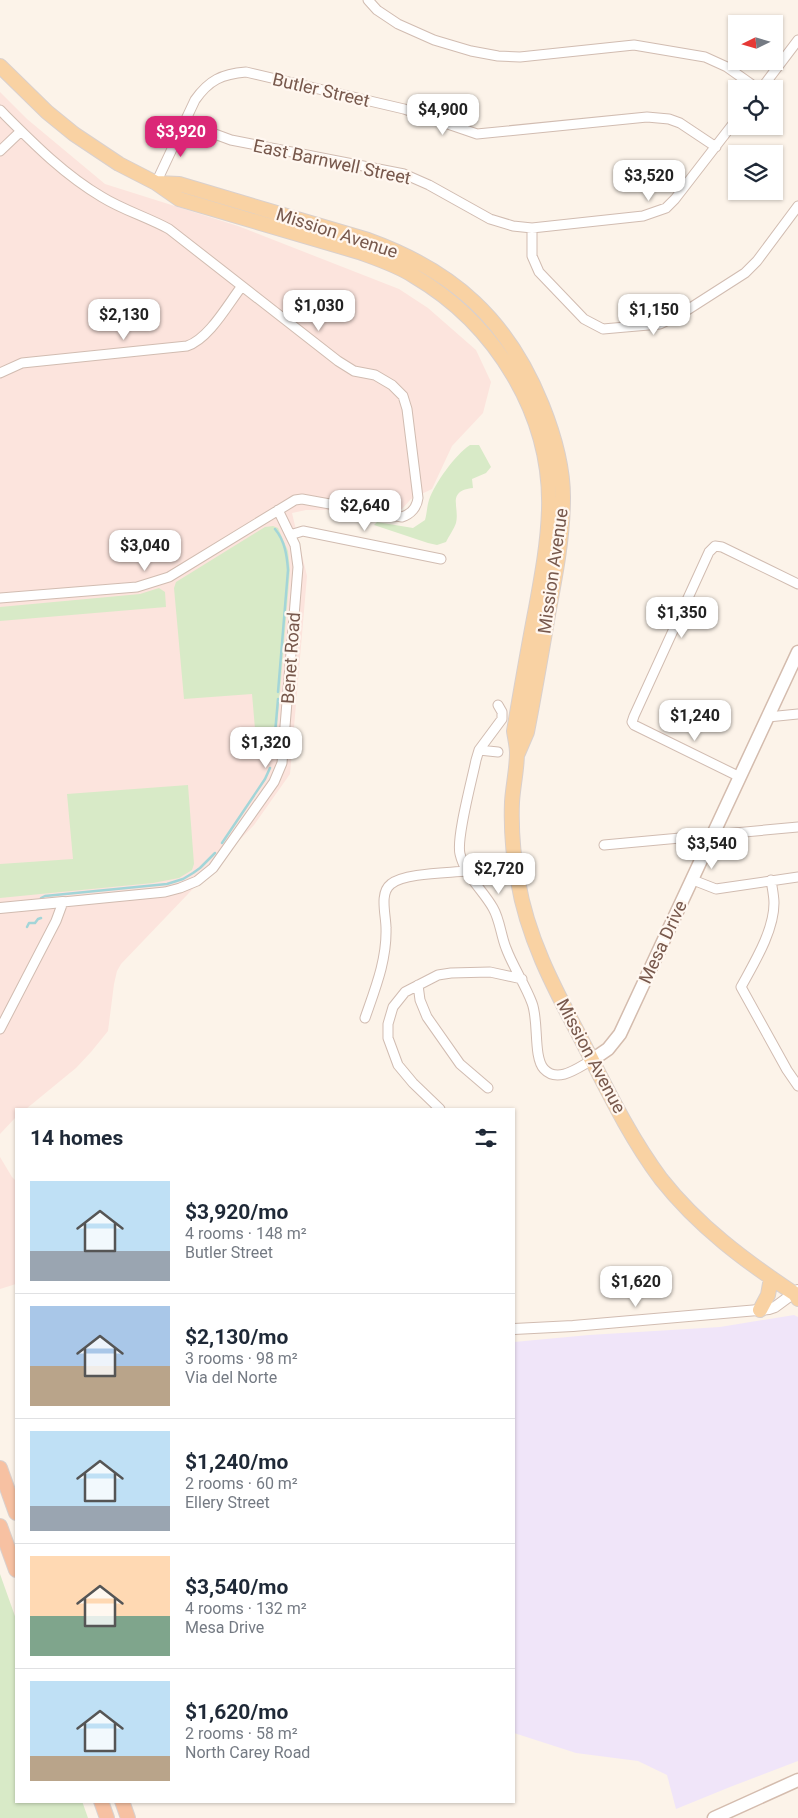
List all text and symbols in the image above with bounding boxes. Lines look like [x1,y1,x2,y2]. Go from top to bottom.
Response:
north arrow [728,15,782,70]
map controls [728,15,783,200]
street label: Butler Street [271,68,372,111]
button: locate [728,80,783,135]
pin: $4,900 [402,94,484,136]
text: $4,900 [418,100,468,119]
pin: $3,920 [140,116,222,158]
text: $3,920 [156,122,206,141]
street label: East Barnwell Street [251,135,413,188]
button: layers [728,145,783,200]
pin: $3,520 [608,160,690,202]
text: $3,520 [624,166,674,185]
street label: Mission Avenue [274,203,401,262]
pin: $1,030 [278,290,360,332]
pin: $1,150 [613,294,695,336]
text: $1,030 [294,296,344,315]
pin: $2,130 [83,298,165,341]
text: $1,150 [629,300,679,319]
text: $2,130 [99,305,149,324]
pin: $2,640 [324,490,406,532]
text: $2,640 [340,496,390,515]
street label: Mission Avenue [533,507,572,635]
pin: $3,040 [104,530,186,572]
text: $3,040 [120,536,170,555]
pin: $1,350 [641,596,723,639]
text: $1,350 [657,603,707,622]
street label: Benet Road [277,611,304,705]
pin: $1,240 [654,700,736,742]
text: $1,240 [670,706,720,725]
pin: $1,320 [225,726,307,769]
text: $1,320 [241,733,291,752]
pin: $3,540 [671,828,753,870]
text: $3,540 [687,834,737,853]
pin: $2,720 [458,852,540,895]
text: $2,720 [474,859,524,878]
street label: Mesa Drive [634,897,691,987]
street label: Mission Avenue [552,995,630,1117]
icon: filters [472,1124,500,1152]
text: 14 homes [30,1126,123,1150]
text: $3,920/mo [185,1200,288,1224]
icon: home [70,1201,130,1261]
text: 4 rooms · 148 m² [185,1224,307,1243]
text: Butler Street [185,1243,273,1262]
pin: $1,620 [595,1266,677,1308]
text: $1,620 [611,1272,661,1291]
text: $2,130/mo [185,1325,288,1349]
icon: home [70,1326,130,1386]
text: 3 rooms · 98 m² [185,1349,298,1368]
text: Via del Norte [185,1368,277,1387]
text: $1,240/mo [185,1450,288,1474]
icon: home [70,1451,130,1511]
text: 2 rooms · 60 m² [185,1474,298,1493]
text: Ellery Street [185,1493,270,1512]
text: $3,540/mo [185,1575,288,1599]
icon: home [70,1576,130,1636]
text: 4 rooms · 132 m² [185,1599,307,1618]
text: Mesa Drive [185,1618,264,1637]
text: $1,620/mo [185,1700,288,1724]
icon: home [70,1701,130,1761]
text: 2 rooms · 58 m² [185,1724,298,1743]
text: North Carey Road [185,1743,310,1762]

